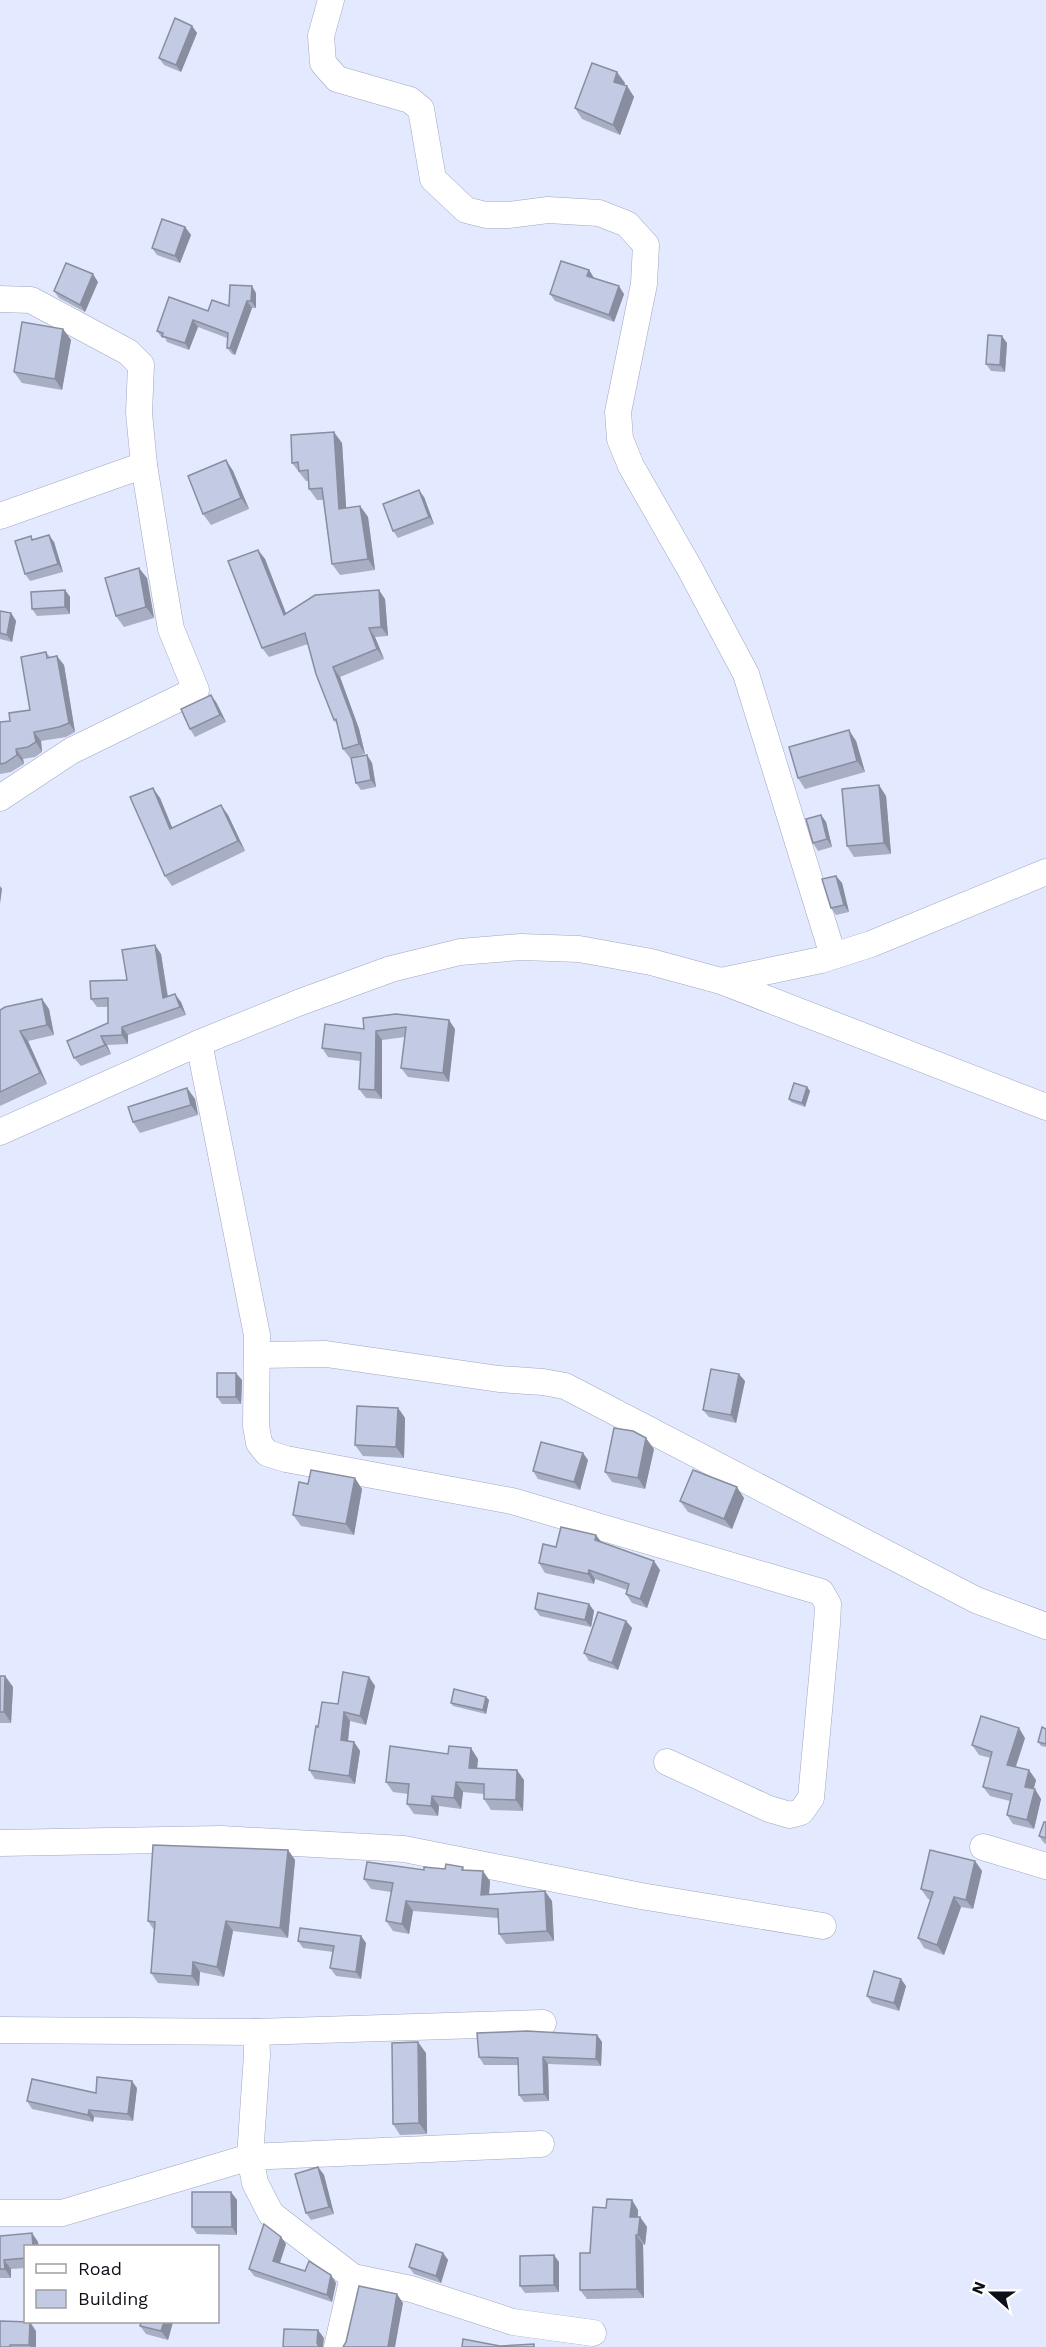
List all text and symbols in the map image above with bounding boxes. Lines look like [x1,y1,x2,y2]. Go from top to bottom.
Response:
legend [24,2245,219,2323]
text: Road [78,2258,122,2279]
north arrow [962,2263,1022,2323]
text: N [967,2279,989,2297]
text: Building [78,2288,148,2309]

